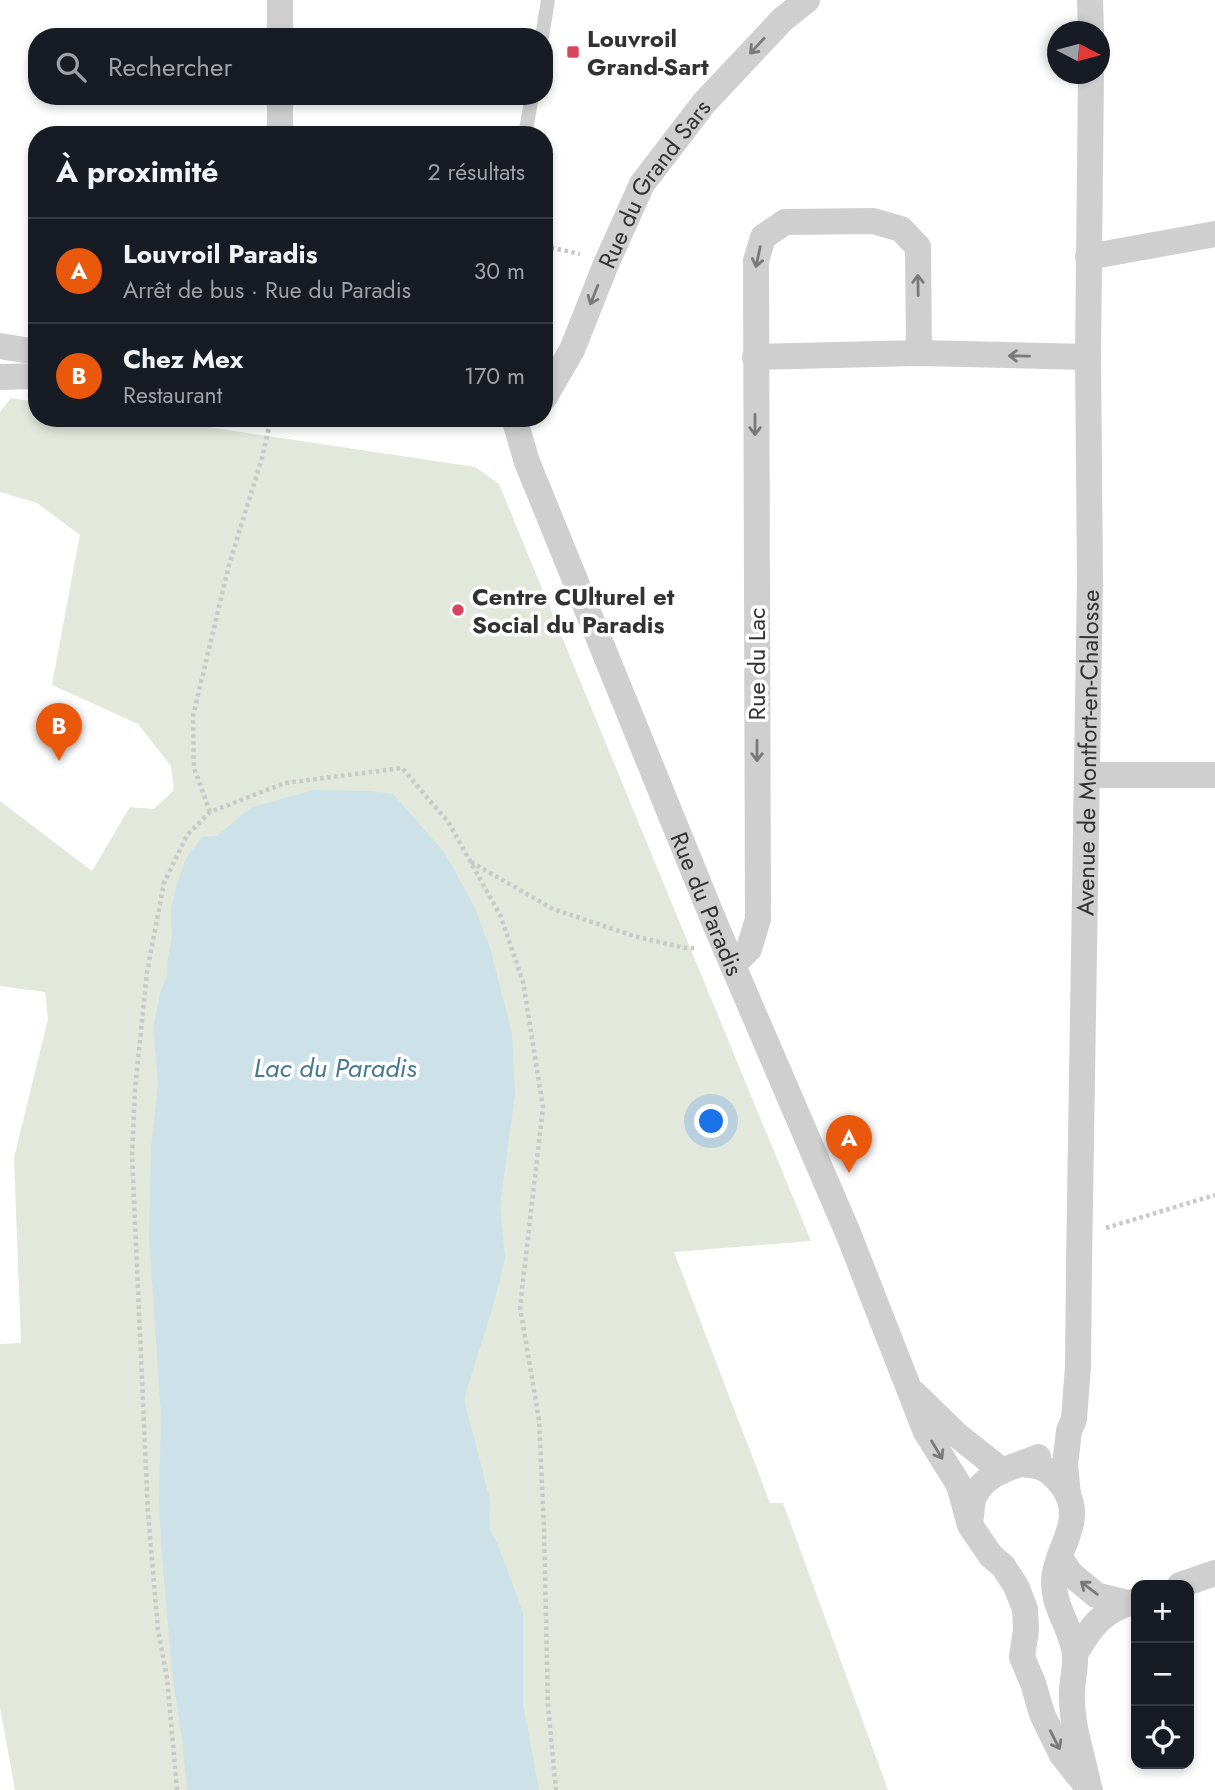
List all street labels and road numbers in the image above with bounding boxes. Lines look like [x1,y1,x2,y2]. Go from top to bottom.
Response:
street label: Rue du Grand Sars [589,92,719,274]
street label: Avenue de Montfort-en-Chalosse [1067,589,1107,916]
street label: Rue du Lac [739,608,774,720]
street label: Rue du Paradis [662,827,753,981]

